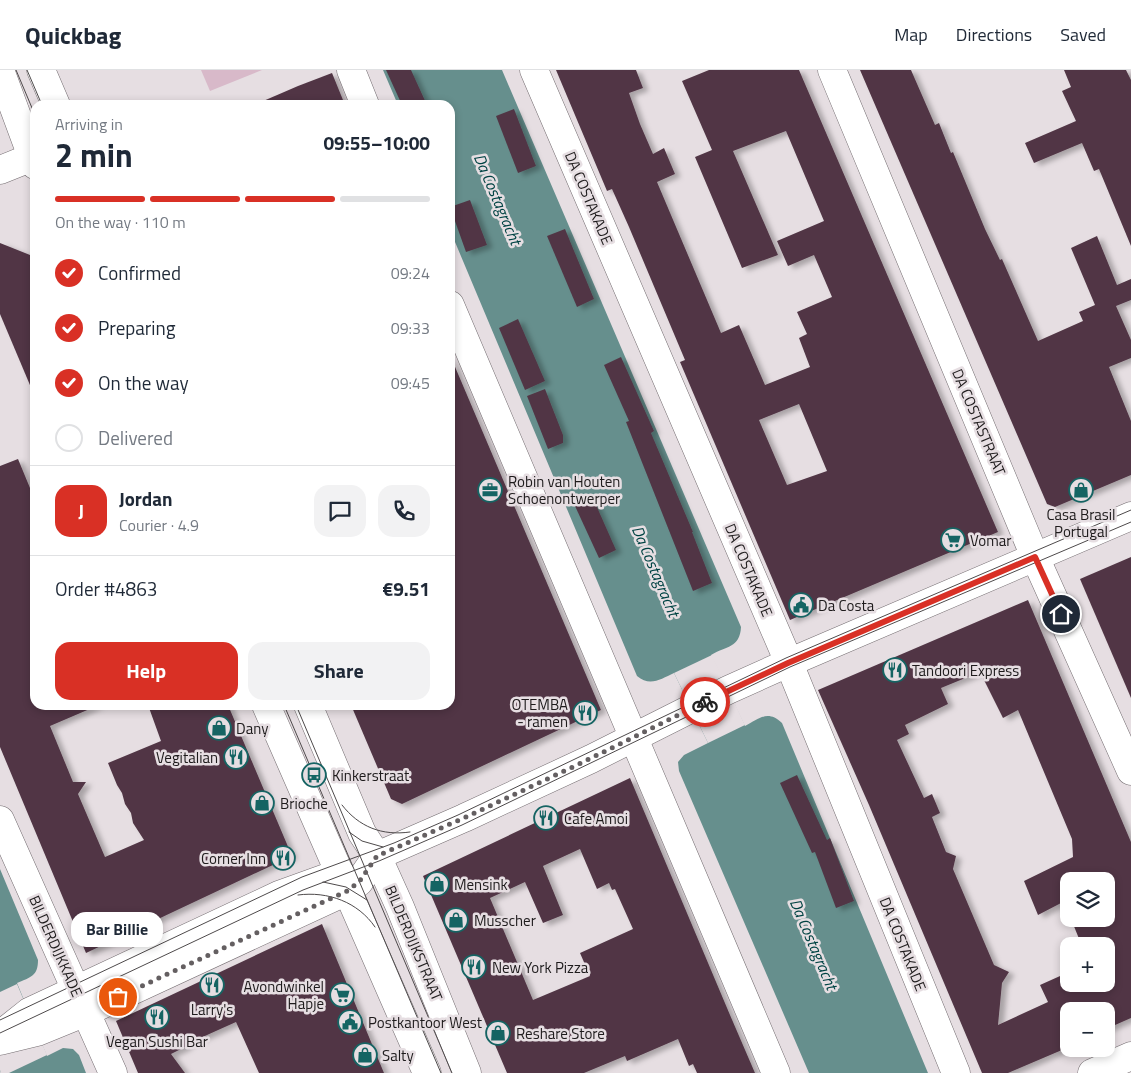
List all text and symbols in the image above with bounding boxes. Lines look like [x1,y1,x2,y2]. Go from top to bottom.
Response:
text: Quickbag [25,17,121,53]
text: Map [894,21,928,48]
text: Directions [956,21,1032,48]
text: Saved [1060,21,1106,48]
text: Arriving in [55,112,123,136]
text: 09:55–10:00 [323,128,430,157]
text: 2 min [55,131,133,179]
street label: DA COSTAKADE [559,148,619,248]
water label: Da Costagracht [468,150,529,250]
text: On the way · 110 m [55,210,186,234]
text: Confirmed [98,258,181,287]
icon: check [55,259,83,287]
text: 09:24 [391,261,430,285]
text: Preparing [98,313,175,342]
icon: check [55,314,83,342]
text: 09:33 [391,316,430,340]
street label: DA COSTASTRAAT [946,365,1012,479]
text: On the way [98,368,189,397]
icon: check [55,369,83,397]
text: 09:45 [391,371,430,395]
text: Delivered [98,423,173,452]
place label: Robin van Houten Schoenontwerper [508,470,620,510]
office icon: Robin van Houten Schoenontwerper [477,477,503,503]
shop icon: Casa Brasil Portugal [1068,477,1094,503]
text: Jordan [119,484,172,513]
button: chat [314,485,366,537]
button: phone [378,485,430,537]
text: J [78,496,84,525]
place label: Casa Brasil Portugal [1046,503,1116,543]
text: Courier · 4.9 [119,513,199,537]
street label: DA COSTAKADE [719,520,779,620]
water label: Da Costagracht [626,522,687,622]
supermarket icon: Vomar [940,527,966,553]
place label: Vomar [970,529,1011,552]
text: Order #4863 [55,574,157,603]
text: €9.51 [383,574,430,603]
public building icon: Da Costa [788,592,814,618]
pin [1040,593,1082,635]
place label: Da Costa [818,594,875,617]
icon: home [1047,600,1075,628]
button: Help [55,642,238,700]
button: Share [248,642,430,700]
restaurant icon: Tandoori Express [882,657,908,683]
place label: Tandoori Express [912,659,1019,682]
courier [680,677,730,727]
icon: bike [691,688,719,716]
place label: OTEMBA - ramen [512,693,568,733]
restaurant icon: OTEMBA - ramen [572,700,598,726]
shop icon: Dany [206,715,232,741]
place label: Dany [236,717,268,740]
restaurant icon: Vegitalian [223,744,249,770]
place label: Vegitalian [156,746,218,769]
bus stop icon: Kinkerstraat [301,762,327,788]
place label: Kinkerstraat [332,764,410,787]
shop icon: Brioche [249,790,275,816]
place label: Brioche [280,792,328,815]
restaurant icon: Cafe Amoi [533,805,559,831]
place label: Cafe Amoi [564,807,628,830]
restaurant icon: Corner Inn [270,845,296,871]
place label: Corner Inn [201,847,266,870]
shop icon: Mensink [424,871,450,897]
map controls [1060,872,1115,1057]
button: layers [1060,872,1115,927]
place label: Mensink [454,873,508,896]
street label: BILDERDIJKSTRAAT [379,882,449,1005]
street label: BILDERDIJKKADE [23,892,89,1000]
street label: DA COSTAKADE [874,894,932,994]
water label: Da Costagracht [784,895,845,995]
shop icon: Musscher [443,907,469,933]
place label: Musscher [474,909,536,932]
callout: Bar Billie [72,912,164,947]
text: Bar Billie [86,917,148,941]
button: + [1060,937,1115,992]
restaurant icon: New York Pizza [461,954,487,980]
place label: New York Pizza [492,956,589,979]
restaurant icon: Larry's [199,972,225,998]
place label: Avondwinkel Hapje [244,975,324,1015]
pin [97,976,139,1018]
supermarket icon: Avondwinkel Hapje [329,982,355,1008]
icon: bag [104,983,132,1011]
place label: Larry's [191,998,233,1021]
button: − [1060,1002,1115,1057]
restaurant icon: Vegan Sushi Bar [144,1004,170,1030]
public building icon: Postkantoor West [337,1009,363,1035]
place label: Postkantoor West [368,1011,483,1034]
shop icon: Reshare Store [485,1020,511,1046]
place label: Reshare Store [516,1022,605,1045]
place label: Vegan Sushi Bar [106,1030,208,1053]
shop icon: Salty [352,1042,378,1068]
place label: Salty [382,1044,414,1067]

